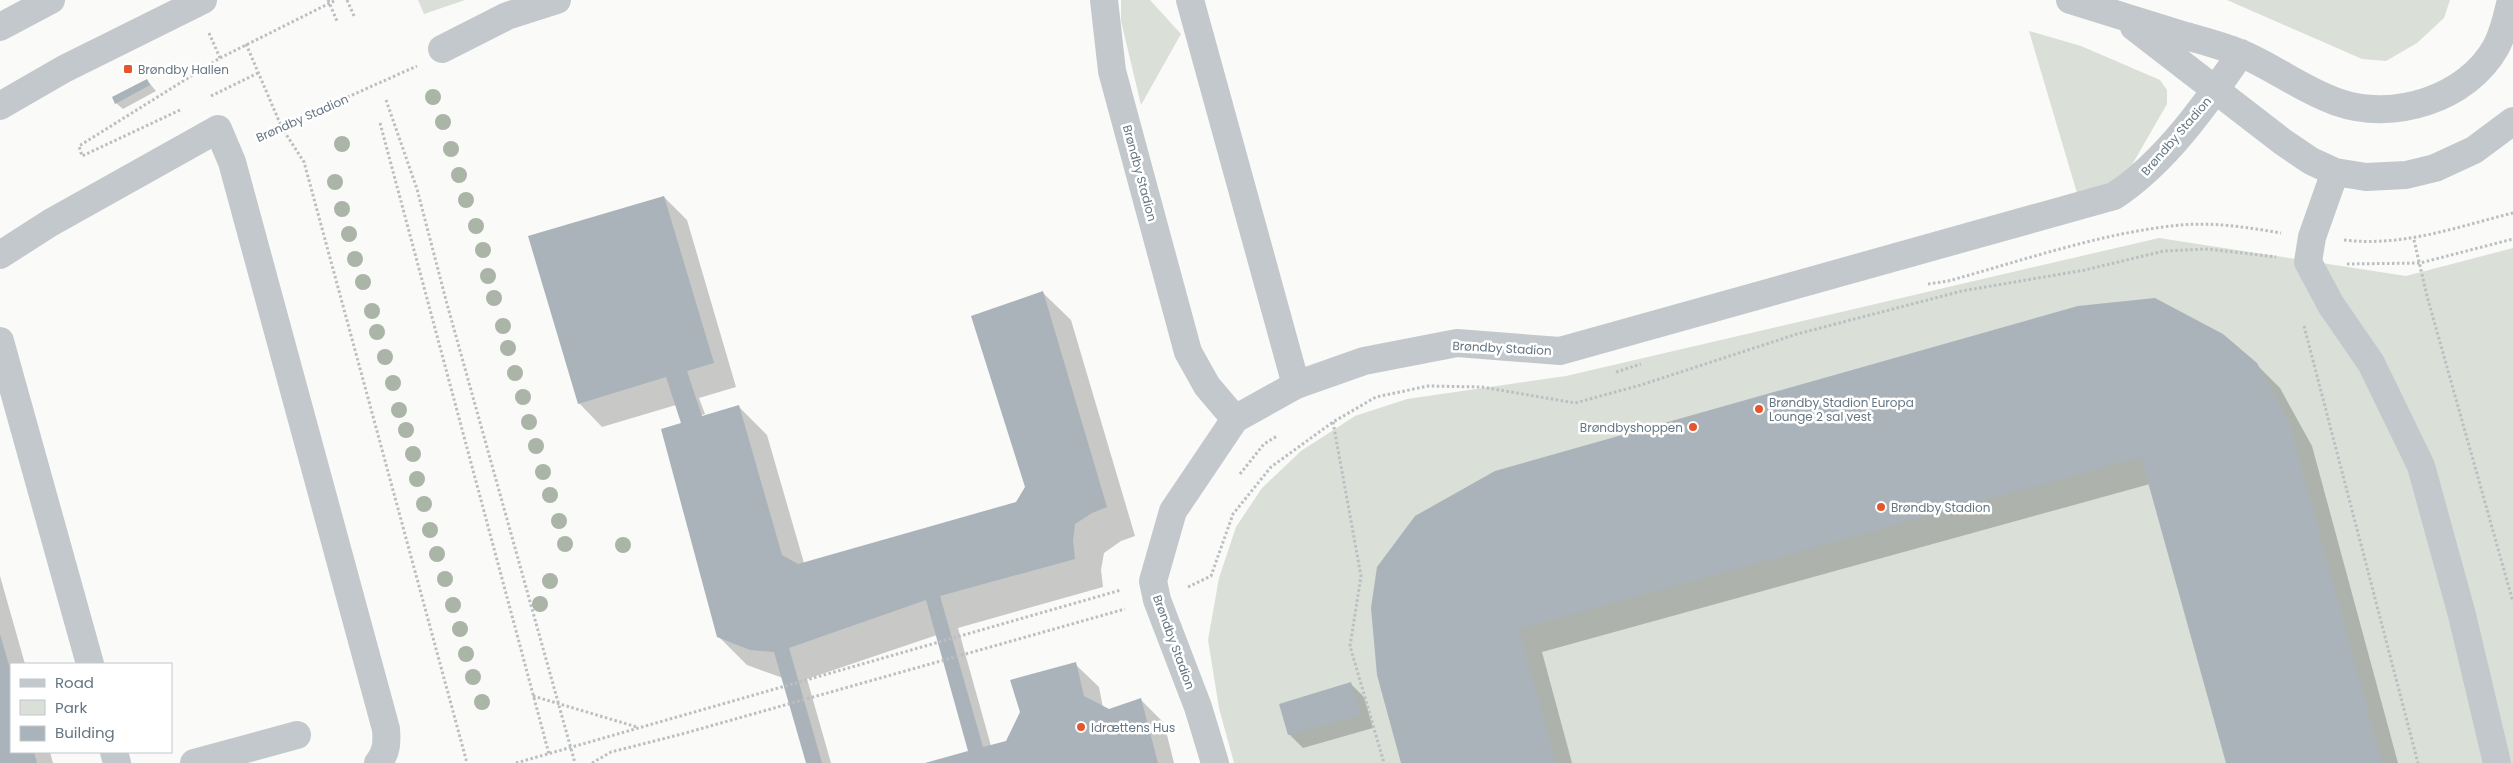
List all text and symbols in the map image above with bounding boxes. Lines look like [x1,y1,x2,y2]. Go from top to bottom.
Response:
place label: Brøndby Hallen [138,61,229,78]
marker: Brøndby Hallen [122,63,134,75]
street label: Brøndby Stadion [253,90,351,146]
street label: Brøndby Stadion [2137,93,2215,179]
street label: Brøndby Stadion [1119,123,1161,223]
street label: Brøndby Stadion [1452,337,1552,359]
place label: Brøndby Stadion Europa Lounge 2 sal vest [1769,394,1914,425]
marker: Brøndby Stadion Europa Lounge 2 sal vest [1753,403,1765,415]
place label: Brøndbyshoppen [1580,419,1683,436]
marker: Brøndbyshoppen [1687,421,1699,433]
place label: Brøndby Stadion [1891,499,1990,516]
marker: Brøndby Stadion [1875,501,1887,513]
street label: Brøndby Stadion [1149,592,1199,692]
legend [10,663,172,753]
text: Road [55,672,94,693]
text: Park [55,697,87,718]
place label: Idrættens Hus [1091,719,1175,736]
marker: Idrættens Hus [1075,721,1087,733]
text: Building [55,722,115,743]

